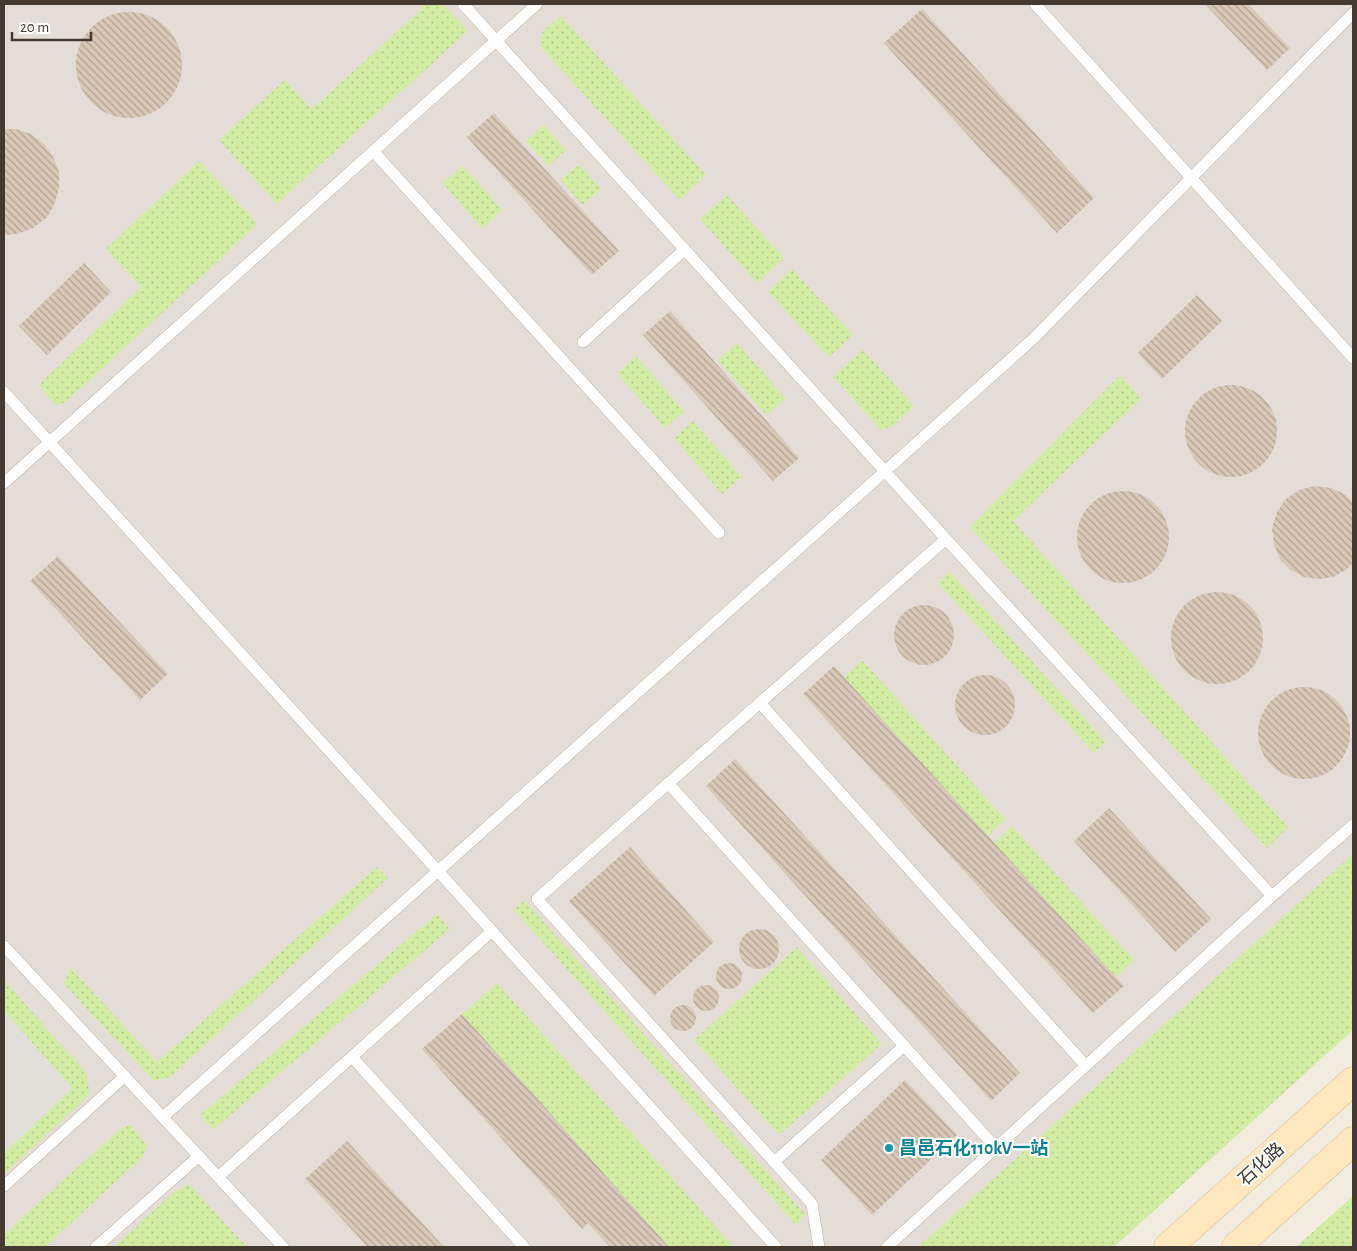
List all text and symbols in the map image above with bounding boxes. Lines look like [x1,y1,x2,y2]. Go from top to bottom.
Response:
scale bar [12,10,91,42]
text: 20 m [20,20,49,35]
place label: 昌邑石化110kV一站 [899,1138,1048,1158]
street label: 石化路 [1234,1139,1288,1189]
marker: 昌邑石化110kV一站 [883,1142,895,1154]

